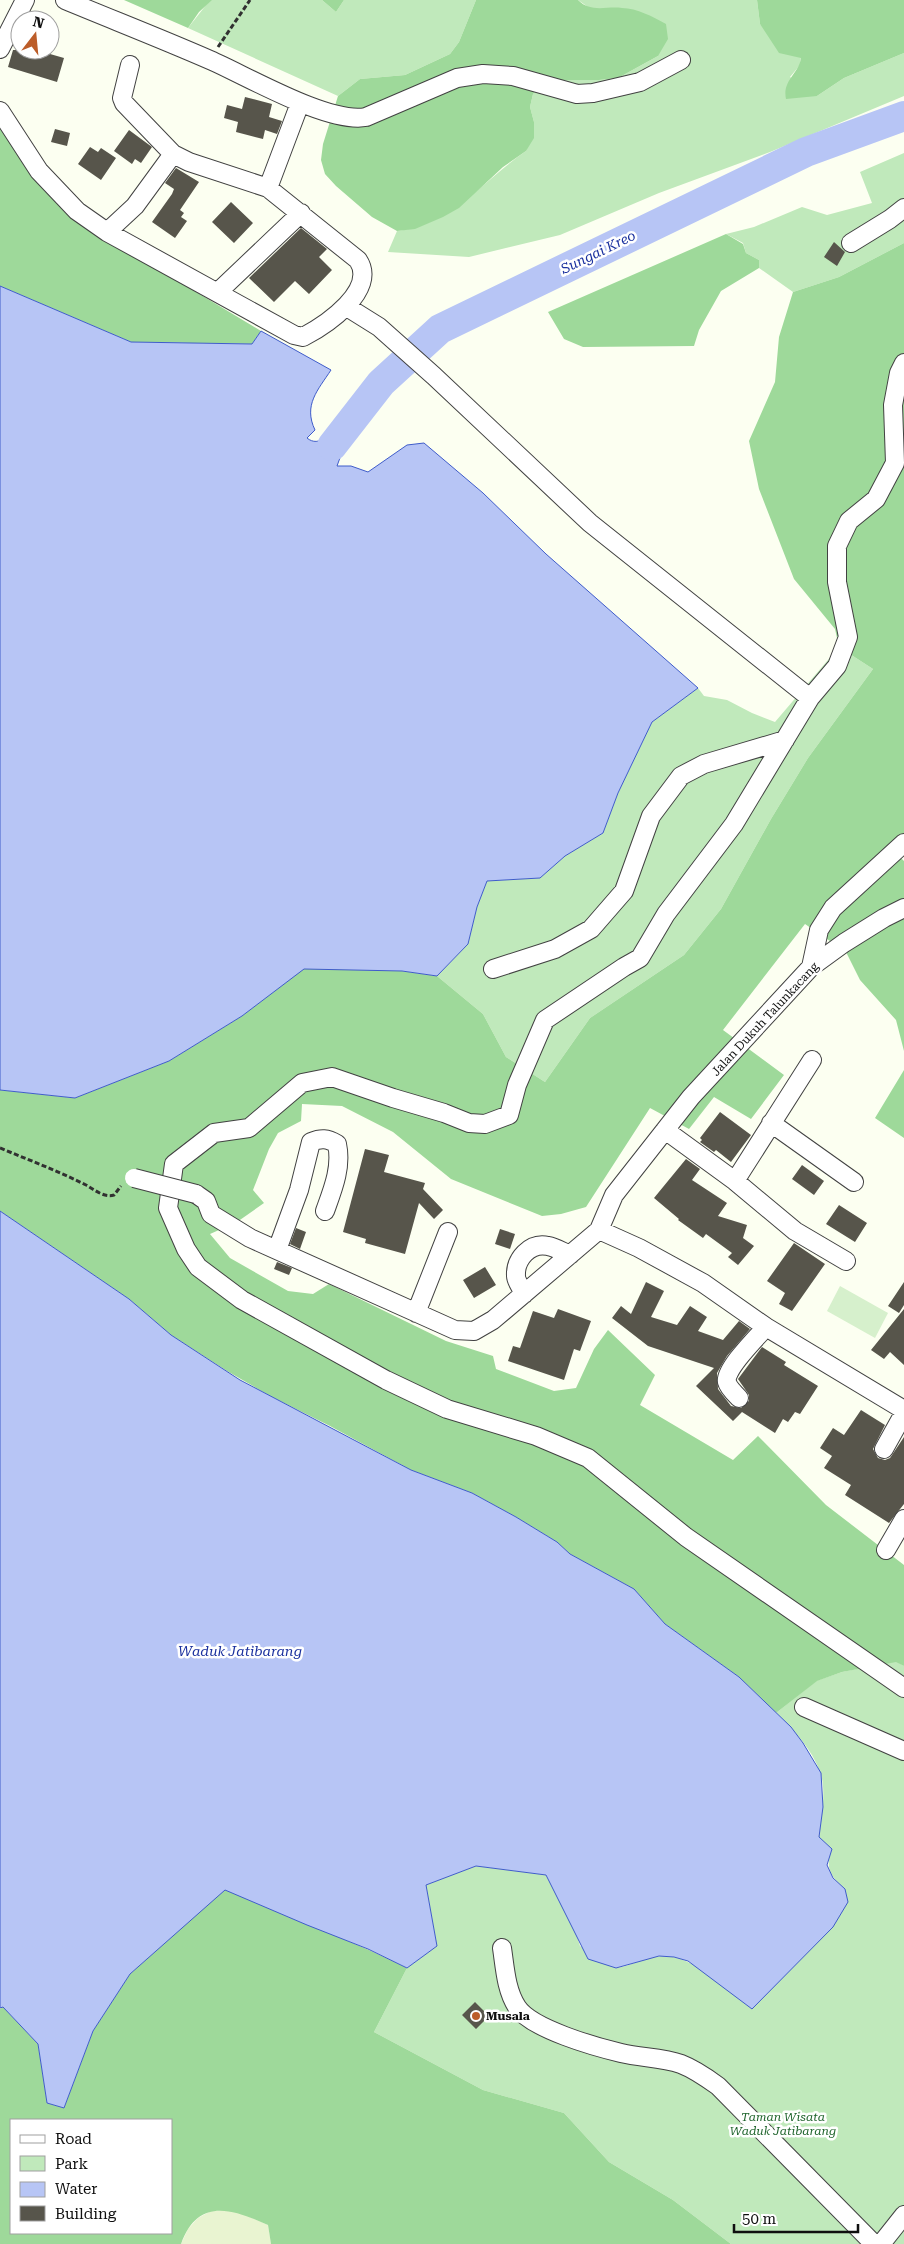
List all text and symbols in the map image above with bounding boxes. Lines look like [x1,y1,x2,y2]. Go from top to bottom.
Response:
north arrow [10,10,60,60]
text: N [31,13,46,32]
water label: Sungai Kreo [557,227,638,277]
street label: Jalan Dukuh Talunkacang [709,959,822,1079]
water label: Waduk Jatibarang [178,1643,302,1659]
place label: Musala [486,2009,530,2023]
marker: Musala [470,2010,482,2022]
park label: Taman Wisata Waduk Jatibarang [730,2110,836,2138]
legend [10,2119,172,2234]
text: Road [55,2130,92,2148]
text: Park [55,2155,89,2173]
text: Water [55,2180,97,2198]
scale bar [734,2202,858,2234]
text: Building [55,2205,117,2223]
text: 50 m [742,2210,777,2228]

